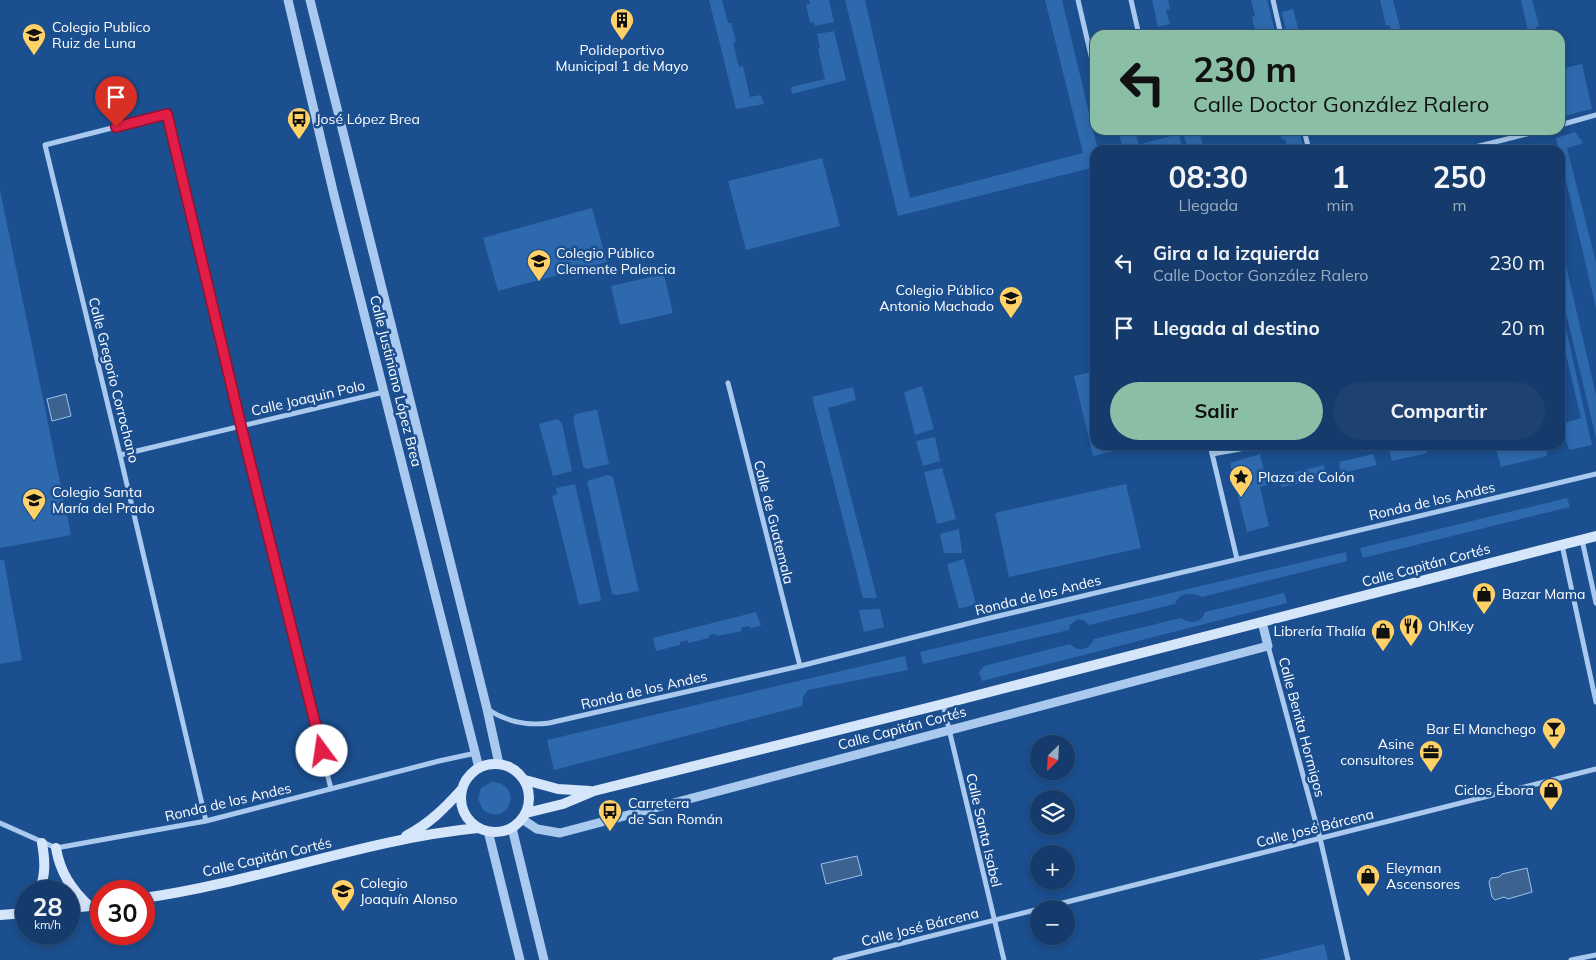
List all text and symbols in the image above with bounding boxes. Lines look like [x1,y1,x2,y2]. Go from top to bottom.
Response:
building icon: Polideportivo Municipal 1 de Mayo [609,7,635,41]
place label: Colegio Publico Ruiz de Luna [52,18,150,52]
school or university icon: Colegio Publico Ruiz de Luna [21,22,47,56]
place label: Polideportivo Municipal 1 de Mayo [555,41,689,75]
text: 230 m [1193,47,1297,91]
icon: left [1110,50,1175,115]
pin [95,76,137,127]
icon: arrive [102,83,130,111]
text: Calle Doctor González Ralero [1193,90,1489,118]
bus stop icon: José López Brea [286,106,312,140]
place label: José López Brea [316,110,420,128]
text: 08:30 [1169,158,1248,196]
text: 1 [1331,158,1349,196]
text: 250 [1432,158,1486,196]
text: Llegada [1178,195,1238,215]
text: min [1327,195,1354,215]
text: m [1452,195,1466,215]
text: Gira a la izquierda [1153,241,1319,265]
place label: Colegio Público Clemente Palencia [556,244,676,278]
school or university icon: Colegio Público Clemente Palencia [526,248,552,282]
icon: left [1110,249,1138,277]
text: 230 m [1489,251,1545,275]
text: Calle Doctor González Ralero [1153,265,1369,285]
place label: Colegio Público Antonio Machado [879,281,994,315]
school or university icon: Colegio Público Antonio Machado [998,285,1024,319]
street label: Calle Justiniano López Brea [366,293,426,469]
street label: Calle Gregorio Corrochano [85,295,143,465]
icon: arrive [1110,314,1138,342]
text: Llegada al destino [1153,316,1320,340]
text: 20 m [1501,316,1545,340]
street label: Calle Joaquin Polo [249,376,367,420]
button: Salir [1110,382,1323,440]
button: Compartir [1333,382,1545,440]
street label: Calle de Guatemala [750,458,798,586]
place icon: Plaza de Colón [1228,464,1254,498]
place label: Plaza de Colón [1258,468,1354,486]
street label: Ronda de los Andes [1367,478,1497,524]
place label: Colegio Santa María del Prado [52,483,155,517]
school or university icon: Colegio Santa María del Prado [21,487,47,521]
street label: Calle Capitán Cortés [1360,539,1492,591]
street label: Ronda de los Andes [973,571,1103,619]
shop icon: Bazar Mama [1471,581,1497,615]
place label: Bazar Mama [1502,585,1585,603]
restaurant icon: Oh!Key [1398,613,1424,647]
place label: Oh!Key [1428,617,1474,635]
shop icon: Librería Thalía [1370,618,1396,652]
place label: Librería Thalía [1273,622,1366,640]
street label: Calle Benita Hormigos [1275,655,1329,799]
street label: Ronda de los Andes [579,667,709,713]
street label: Calle Capitán Cortés [836,702,968,754]
bar icon: Bar El Manchego [1541,716,1567,750]
place label: Bar El Manchego [1426,720,1536,738]
position arrow [295,724,347,776]
north arrow [1030,735,1075,780]
map controls [1030,735,1075,945]
place label: Asine consultores [1340,735,1414,769]
office icon: Asine consultores [1418,739,1444,773]
street label: Calle Santa Isabel [962,771,1006,889]
shop icon: Ciclos Ébora [1538,777,1564,811]
street label: Ronda de los Andes [163,779,293,825]
place label: Ciclos Ébora [1454,781,1534,799]
button: layers [1030,790,1075,835]
place label: Carretera de San Román [628,794,723,828]
bus stop icon: Carretera de San Román [597,798,623,832]
street label: Calle José Bárcena [1254,805,1376,851]
street label: Calle Capitán Cortés [201,833,333,881]
button: + [1030,845,1075,890]
place label: Eleyman Ascensores [1386,859,1460,893]
shop icon: Eleyman Ascensores [1355,863,1381,897]
place label: Colegio Joaquín Alonso [360,874,457,908]
school or university icon: Colegio Joaquín Alonso [330,878,356,912]
speed limit sign: 30 [90,880,155,945]
text: 28 [32,891,63,922]
button: − [1030,900,1075,945]
street label: Calle José Bárcena [859,904,981,950]
text: km/h [34,917,61,932]

